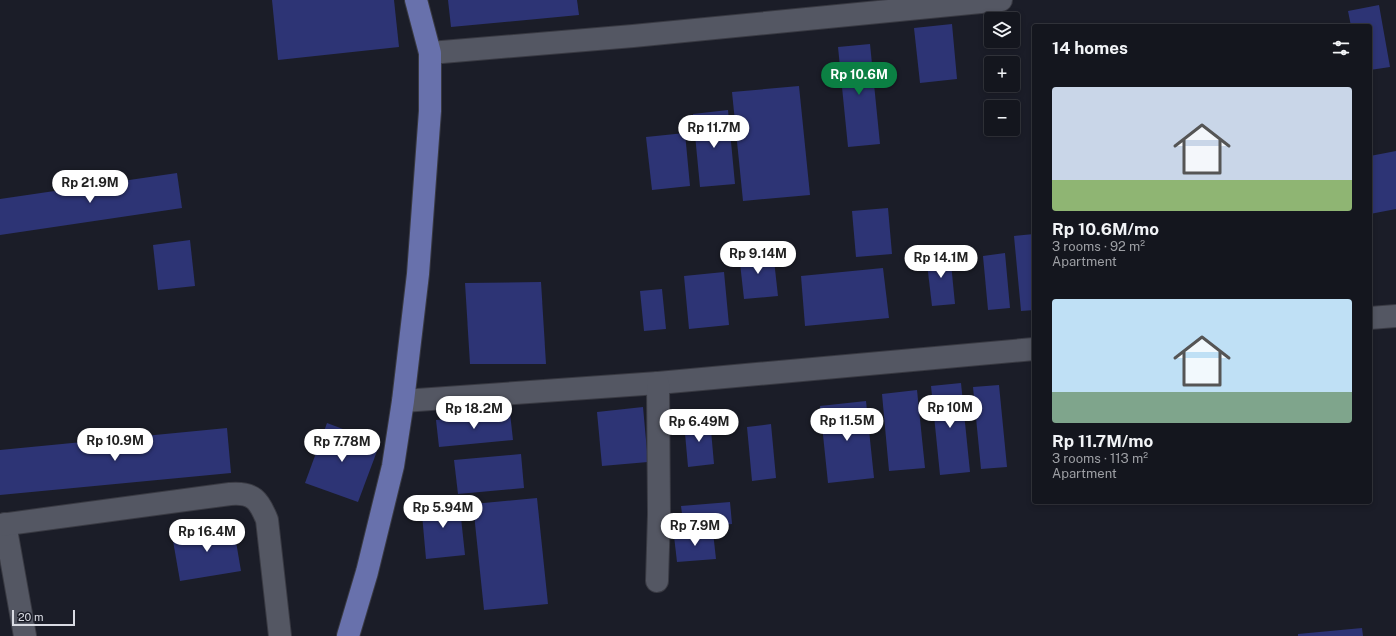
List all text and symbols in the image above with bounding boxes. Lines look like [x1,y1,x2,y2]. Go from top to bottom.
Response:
map controls [984,12,1020,136]
button: layers [984,12,1020,48]
icon: filters [1330,37,1352,59]
text: 14 homes [1052,38,1128,58]
button: + [984,56,1020,92]
pin: Rp 10.6M [818,62,900,96]
text: Rp 10.6M [830,67,888,82]
button: − [984,100,1020,136]
icon: home [1166,113,1238,185]
pin: Rp 11.7M [673,115,755,149]
text: Rp 11.7M [687,120,741,135]
pin: Rp 21.9M [49,170,131,204]
text: Rp 21.9M [61,175,119,190]
text: Rp 10.6M/mo [1052,219,1159,239]
text: 3 rooms · 92 m² [1052,239,1145,254]
pin: Rp 9.14M [717,241,799,275]
pin: Rp 14.1M [900,245,982,279]
text: Rp 9.14M [729,246,787,261]
text: Rp 14.1M [914,250,968,265]
text: Apartment [1052,254,1117,269]
icon: home [1166,325,1238,397]
pin: Rp 10M [917,395,983,429]
pin: Rp 18.2M [433,396,515,430]
text: Rp 10M [927,400,973,415]
text: Rp 18.2M [445,401,503,416]
pin: Rp 11.5M [806,408,888,442]
pin: Rp 6.49M [658,409,740,443]
text: Rp 11.5M [819,413,875,428]
text: Rp 6.49M [669,414,729,429]
pin: Rp 10.9M [74,428,156,462]
pin: Rp 7.78M [301,429,383,463]
text: Rp 11.7M/mo [1052,431,1153,451]
text: Rp 10.9M [86,433,144,448]
text: Rp 7.78M [313,434,371,449]
text: 3 rooms · 113 m² [1052,451,1148,466]
text: Apartment [1052,466,1117,481]
pin: Rp 5.94M [402,495,484,529]
text: Rp 5.94M [412,500,474,515]
pin: Rp 7.9M [658,513,732,547]
text: Rp 7.9M [670,518,720,533]
pin: Rp 16.4M [166,519,248,553]
text: Rp 16.4M [178,524,236,539]
scale bar [12,608,75,627]
text: 20 m [18,611,43,623]

